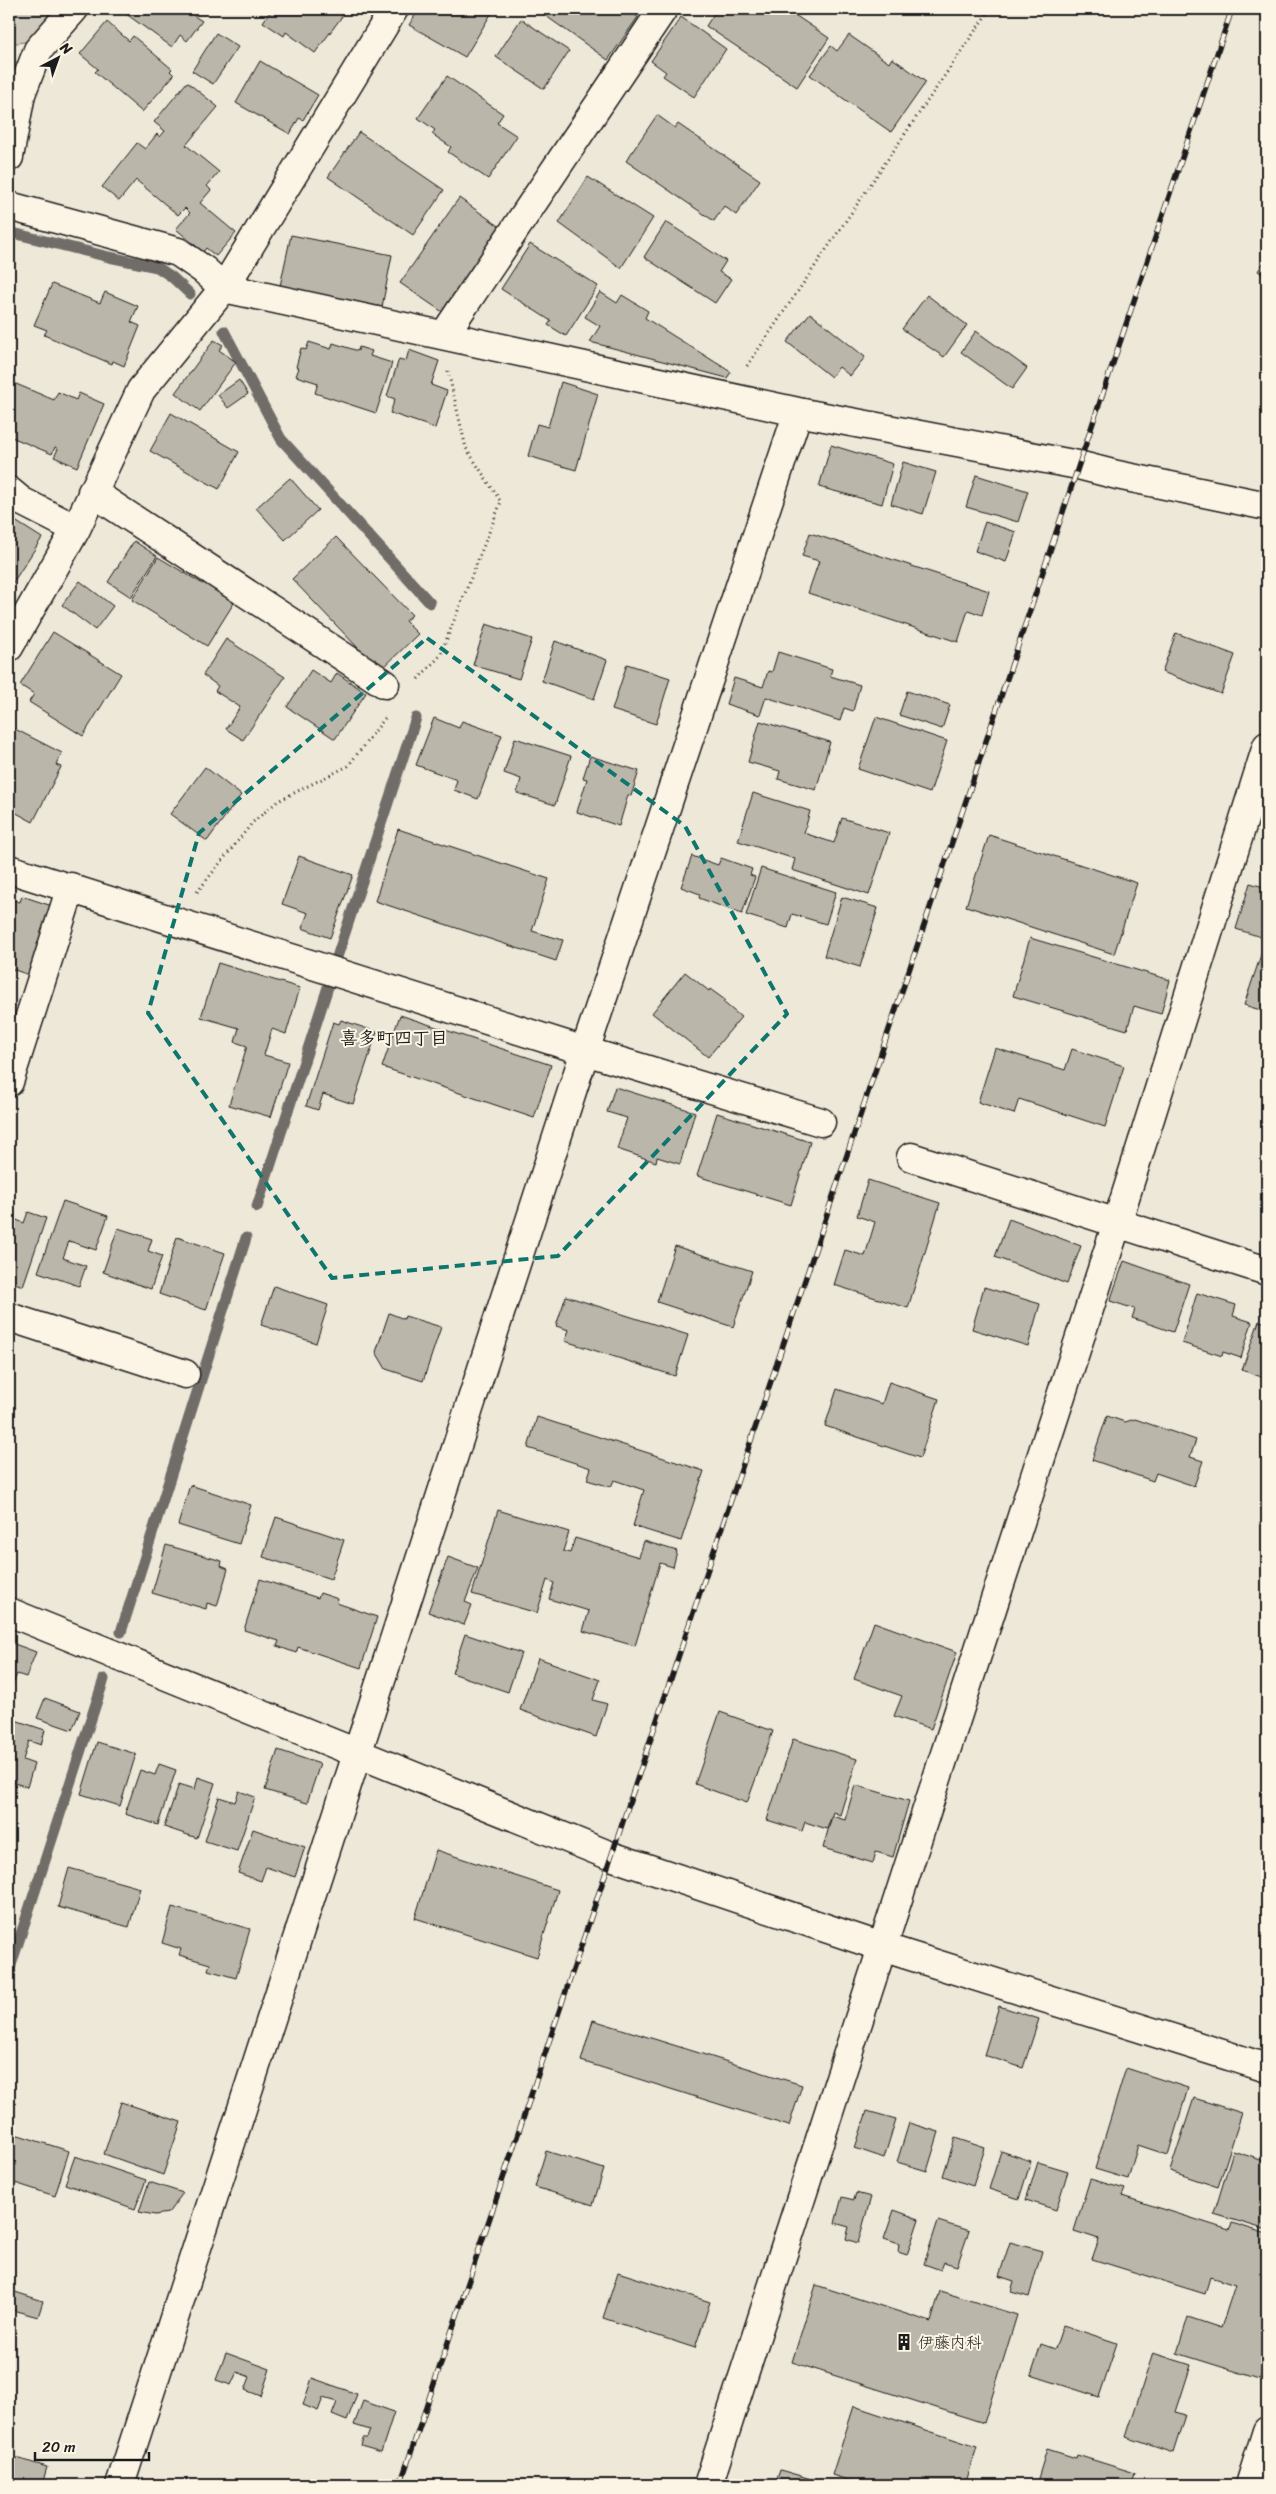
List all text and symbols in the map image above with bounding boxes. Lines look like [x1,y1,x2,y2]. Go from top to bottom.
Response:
north arrow [32,32,82,82]
text: N [54,35,78,61]
district label: 喜多町四丁目 [340,1022,448,1054]
place label: 伊藤内科 [918,2328,982,2357]
building icon: 伊藤内科 [894,2332,914,2352]
scale bar [35,2429,149,2461]
text: 20 m [42,2434,76,2460]

